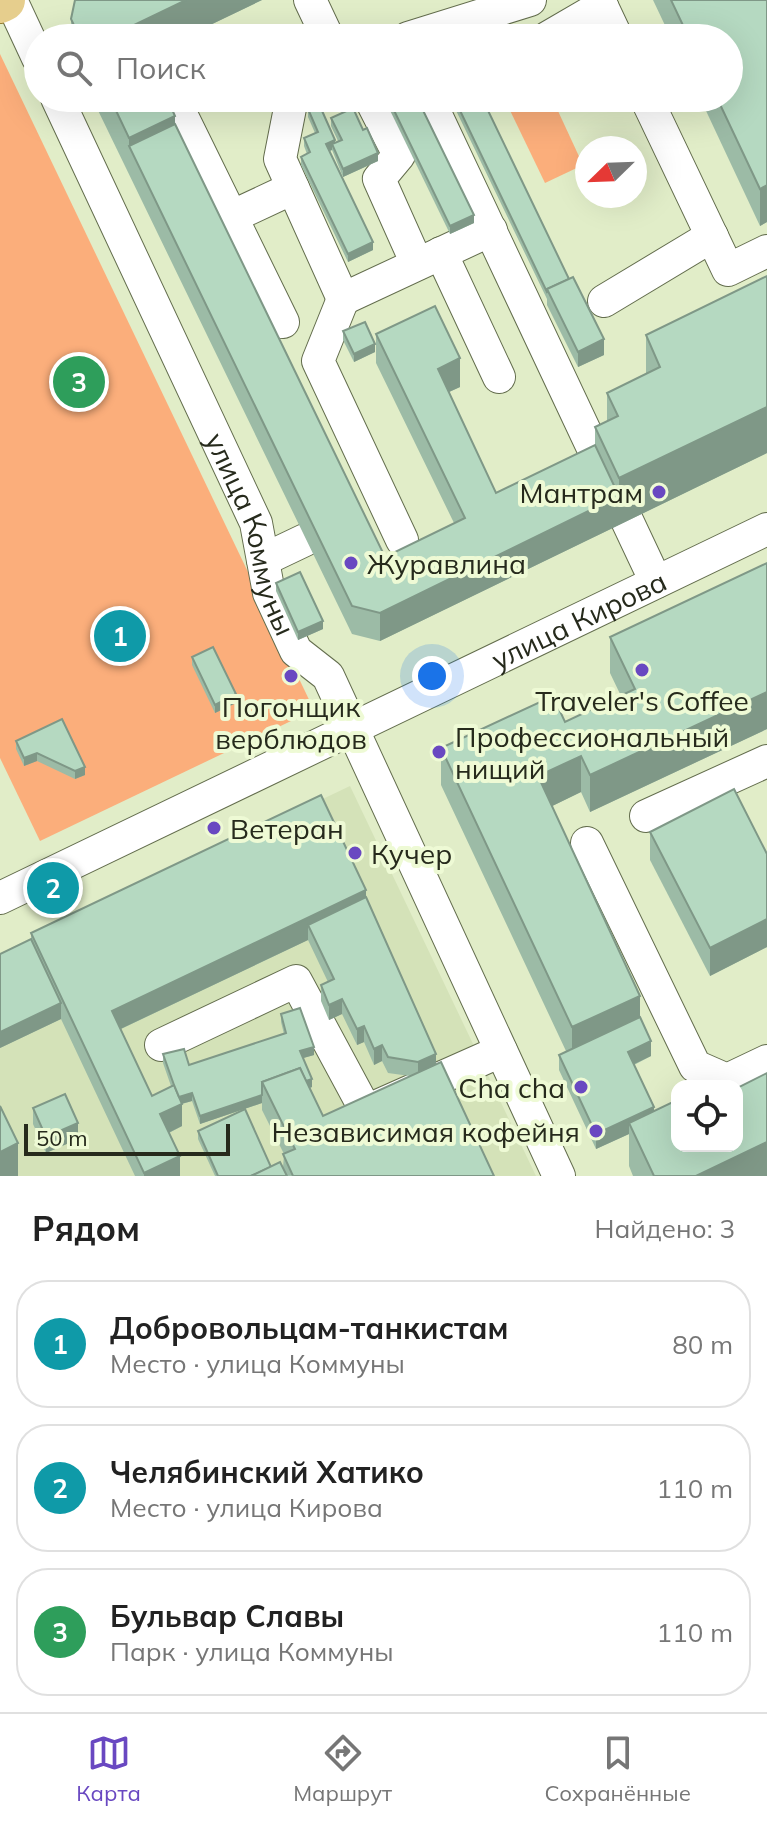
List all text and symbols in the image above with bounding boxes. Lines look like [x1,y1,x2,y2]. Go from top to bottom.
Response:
search box [24,24,743,112]
icon: search [52,46,96,90]
text: Поиск [116,49,206,87]
north arrow [575,136,647,208]
pin: 3 [53,352,105,412]
street label: улица Коммуны [198,427,304,641]
place label: Мантрам [519,475,643,510]
marker: Мантрам [650,483,668,501]
place label: Журавлина [367,546,526,581]
marker: Журавлина [342,554,360,572]
street label: улица Кирова [485,563,672,677]
pin: 1 [94,606,146,666]
your location [412,656,452,696]
marker: Traveler's Coffee [633,661,651,679]
marker: Погонщик верблюдов [282,667,300,685]
place label: Traveler's Coffee [535,683,749,718]
place label: Погонщик верблюдов [215,689,367,756]
place label: Профессиональный нищий [455,719,729,786]
marker: Профессиональный нищий [430,743,448,761]
place label: Ветеран [230,811,344,846]
marker: Ветеран [205,819,223,837]
place label: Кучер [371,836,452,871]
marker: Кучер [346,844,364,862]
pin: 2 [27,858,79,918]
place label: Cha cha [458,1070,565,1105]
marker: Cha cha [572,1078,590,1096]
map controls [671,1080,743,1152]
button: locate [671,1080,743,1152]
place label: Независимая кофейня [272,1114,580,1149]
scale bar [24,1120,230,1156]
marker: Независимая кофейня [587,1122,605,1140]
text: 50 m [36,1124,87,1152]
text: Рядом [32,1207,140,1250]
text: Найдено: 3 [595,1212,735,1245]
text: Добровольцам-танкистам [110,1309,509,1347]
text: 1 [52,1328,68,1361]
text: 80 m [672,1328,733,1361]
text: Место · улица Коммуны [110,1347,405,1380]
text: Челябинский Хатико [110,1453,424,1491]
text: 2 [52,1472,68,1505]
text: 110 m [657,1472,733,1505]
text: Место · улица Кирова [110,1491,383,1524]
text: Бульвар Славы [110,1597,344,1635]
text: 3 [52,1616,68,1649]
text: 110 m [657,1616,733,1649]
text: Парк · улица Коммуны [110,1635,394,1668]
tab: Карта [76,1731,141,1807]
tab: Маршрут [293,1731,392,1807]
tab: Сохранённые [544,1731,691,1807]

